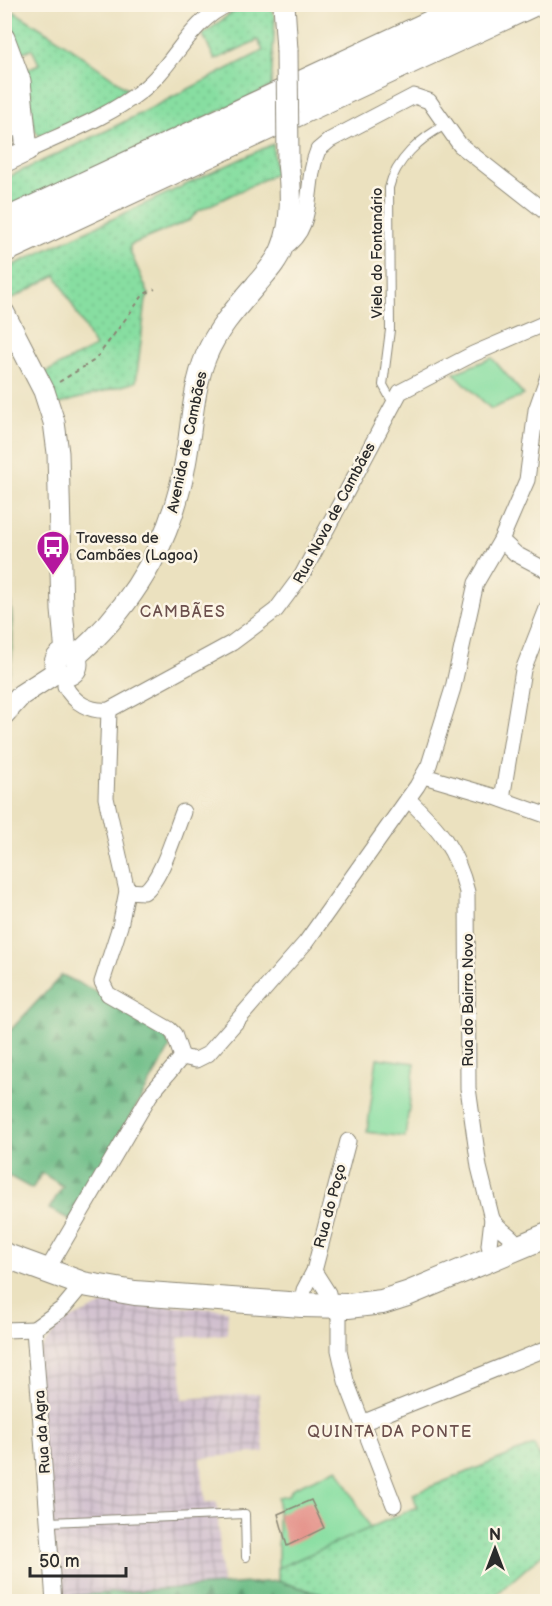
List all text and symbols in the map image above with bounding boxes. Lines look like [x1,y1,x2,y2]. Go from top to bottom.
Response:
street label: Viela do Fontanário [368,187,387,319]
street label: Avenida de Cambães [163,369,212,515]
street label: Rua Nova de Cambães [289,439,380,587]
bus stop icon: Travessa de Cambães (Lagoa) [35,529,71,576]
place label: Travessa de Cambães (Lagoa) [76,529,198,565]
district label: CAMBÃES [140,602,226,622]
street label: Rua do Bairro Novo [459,933,478,1067]
street label: Rua do Poço [310,1162,351,1250]
street label: Rua da Agra [30,1389,55,1474]
district label: QUINTA DA PONTE [307,1423,473,1442]
north arrow [465,1519,525,1579]
text: N [489,1526,501,1545]
scale bar [30,1540,126,1578]
text: 50 m [39,1551,80,1572]

